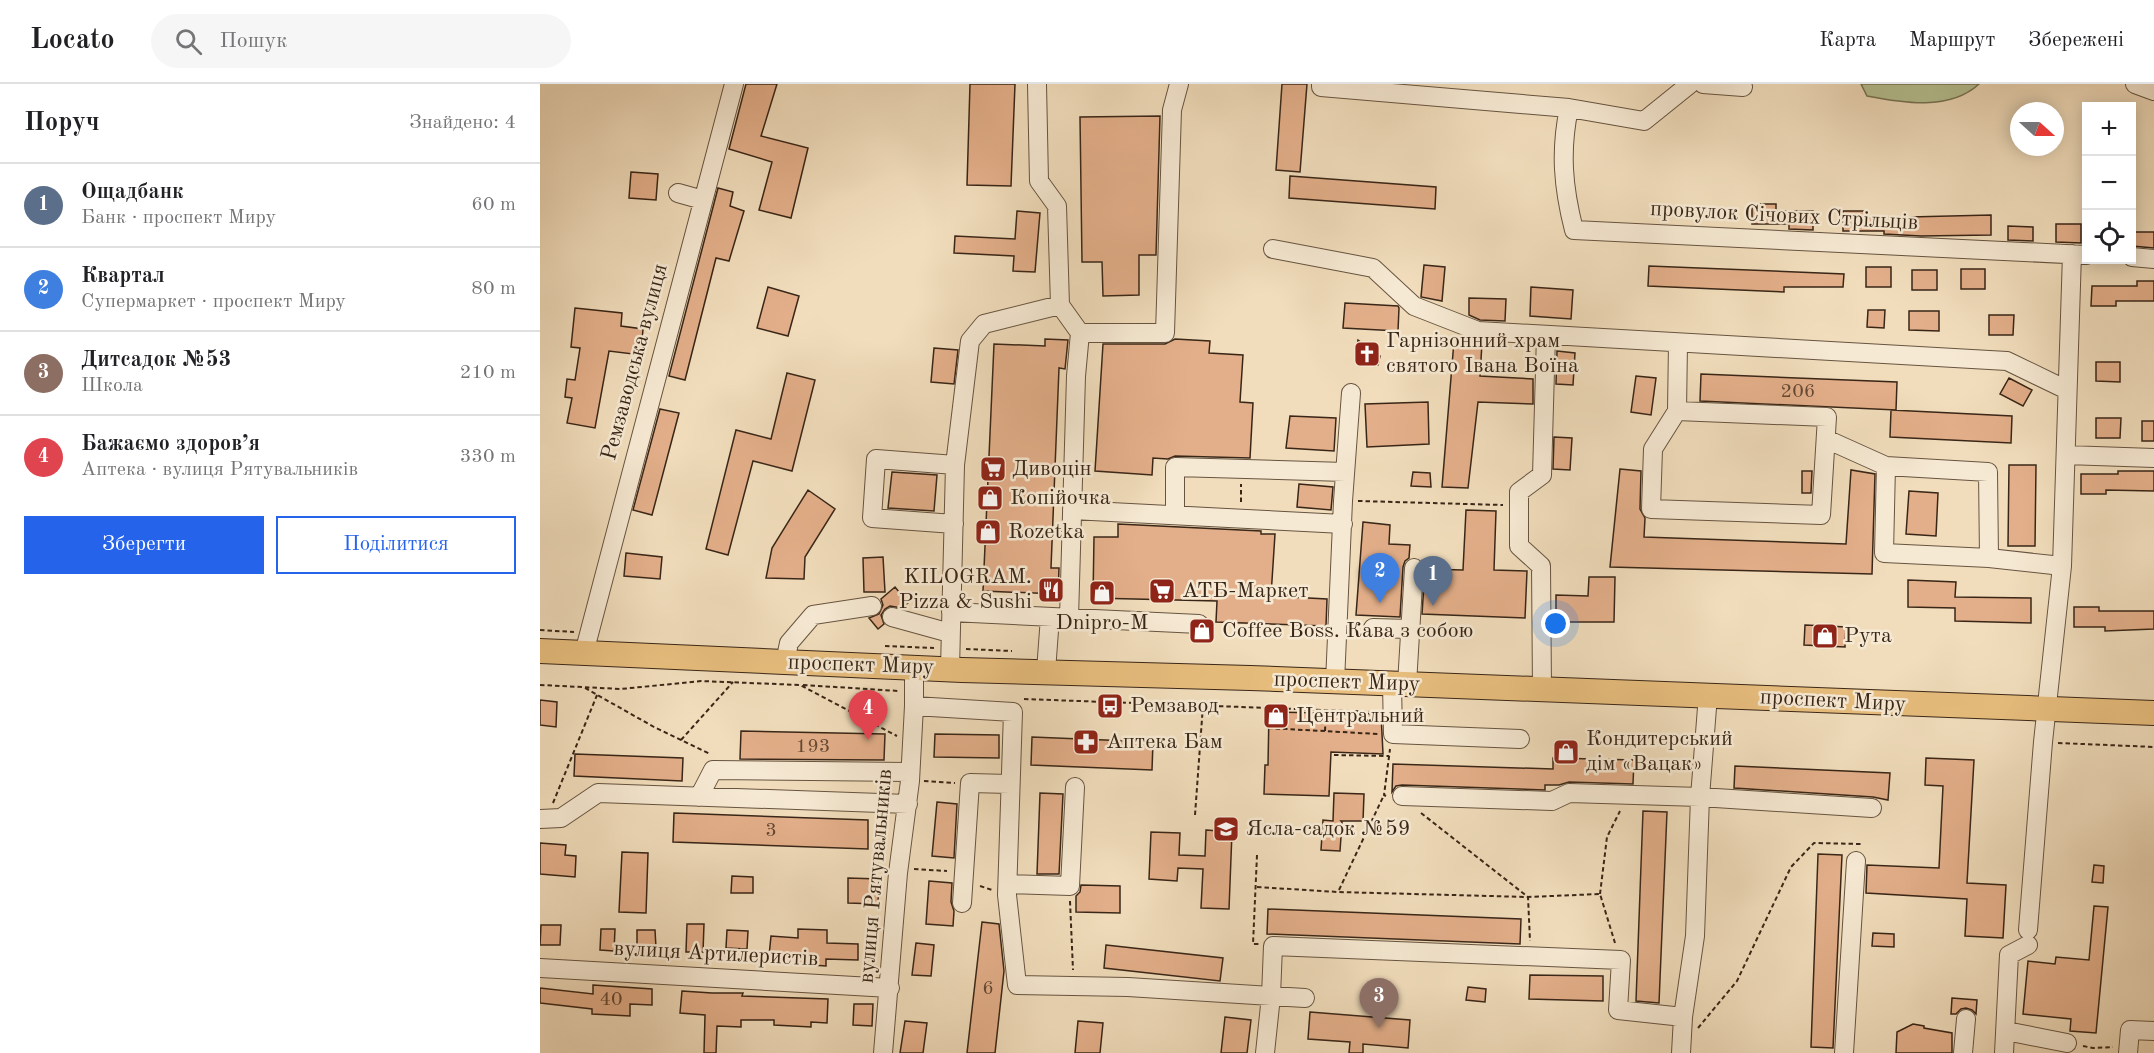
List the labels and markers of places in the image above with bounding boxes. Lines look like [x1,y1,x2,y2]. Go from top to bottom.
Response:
place label: Гарнізонний храм святого Івана Воїна [1386,330,1579,377]
church icon: Гарнізонний храм святого Івана Воїна [1352,339,1382,369]
supermarket icon: Дивоцін [978,454,1008,484]
place label: Дивоцін [1012,458,1092,480]
shop icon: Копійочка [975,483,1005,513]
place label: Копійочка [1010,487,1111,509]
shop icon: Rozetka [973,517,1003,547]
place label: Rozetka [1008,521,1085,543]
pin: 2 [1360,554,1400,603]
pin: 1 [1414,556,1452,606]
place label: KILOGRAM. Pizza & Sushi [898,566,1032,613]
restaurant icon: KILOGRAM. Pizza & Sushi [1036,575,1066,605]
supermarket icon: АТБ-Маркет [1147,576,1177,606]
shop icon: Dnipro-M [1087,578,1117,608]
place label: АТБ-Маркет [1182,580,1309,602]
place label: Dnipro-M [1056,612,1148,634]
shop icon: Coffee Boss. Кава з собою [1187,616,1217,646]
place label: Coffee Boss. Кава з собою [1222,620,1473,642]
shop icon: Рута [1810,621,1840,651]
place label: Рута [1844,625,1892,647]
pin: 4 [848,690,888,740]
bus stop icon: Ремзавод [1095,691,1125,721]
place label: Ремзавод [1130,695,1219,717]
shop icon: Центральний [1261,701,1291,731]
place label: Центральний [1296,705,1424,727]
pharmacy icon: Аптека Бам [1071,727,1101,757]
place label: Кондитерський дім «Вацак» [1586,728,1733,775]
place label: Аптека Бам [1106,731,1223,753]
shop icon: Кондитерський дім «Вацак» [1551,737,1581,767]
school or university icon: Ясла-садок №59 [1211,814,1241,844]
place label: Ясла-садок №59 [1246,818,1411,840]
pin: 3 [1360,978,1398,1028]

